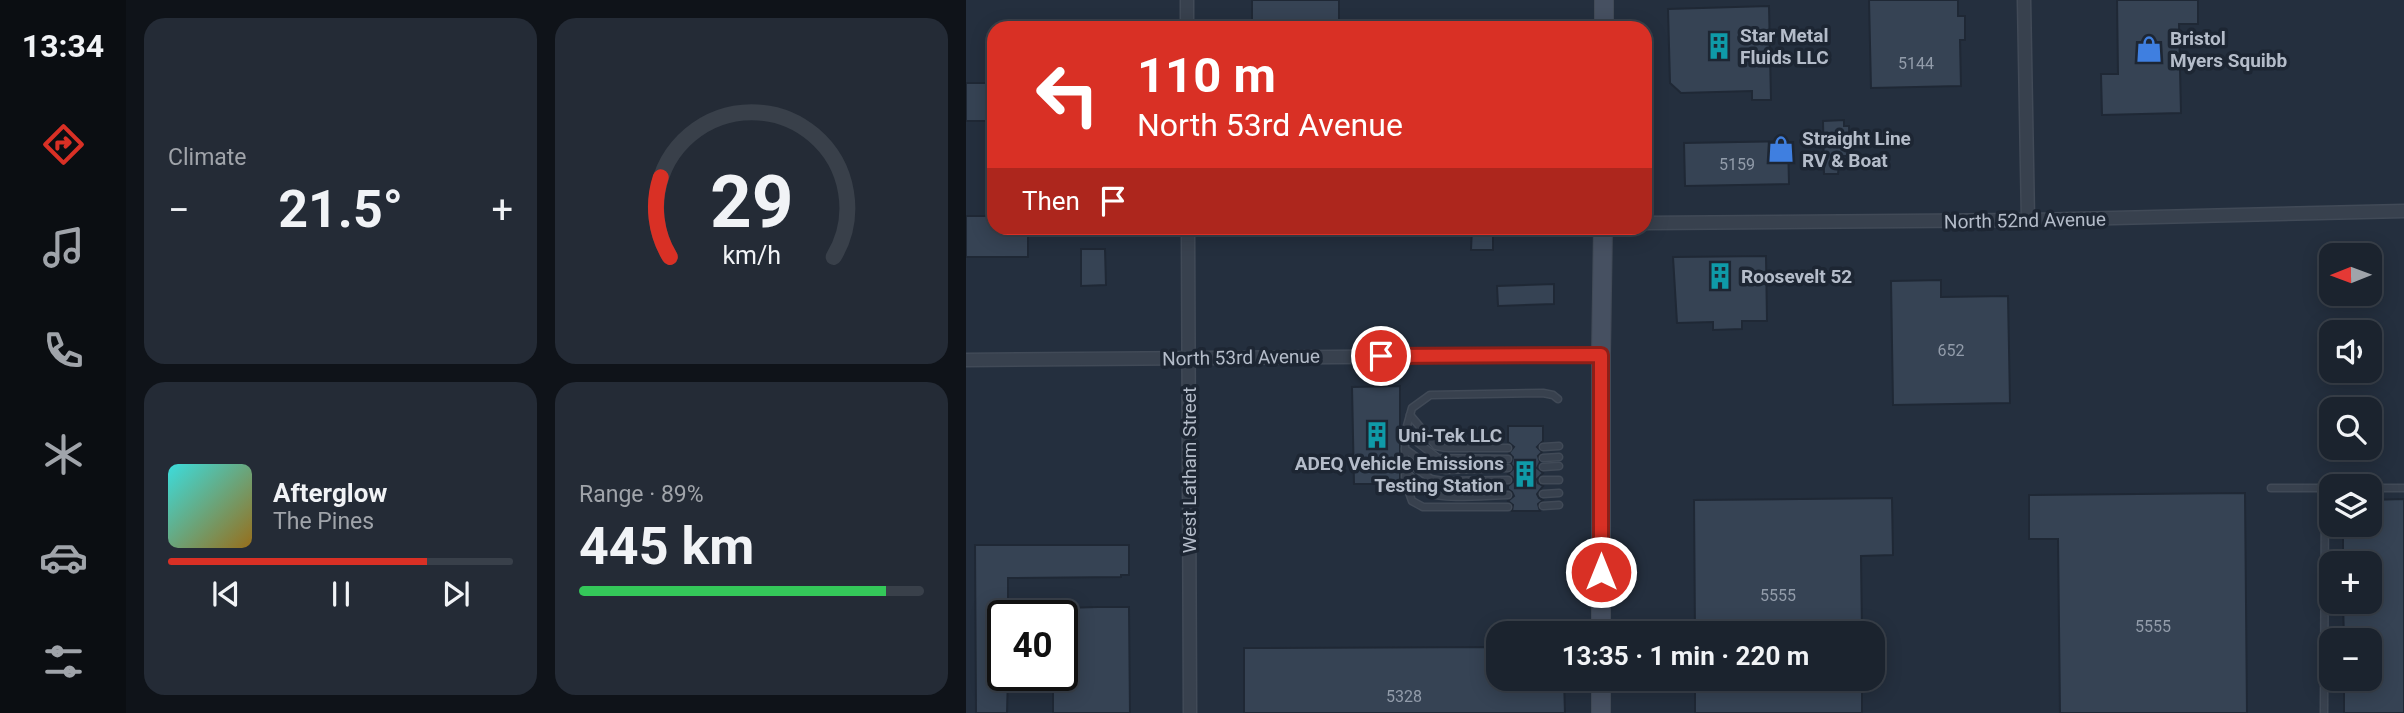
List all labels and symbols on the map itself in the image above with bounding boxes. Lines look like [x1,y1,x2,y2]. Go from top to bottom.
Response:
place label: Star Metal Fluids LLC [1740,24,1829,69]
place label: Bristol Myers Squibb [2170,27,2288,72]
building icon: Star Metal Fluids LLC [1704,31,1734,61]
shop icon: Bristol Myers Squibb [2134,34,2164,64]
house number: 5144 [1898,54,1934,73]
place label: Straight Line RV & Boat [1802,127,1911,172]
shop icon: Straight Line RV & Boat [1766,134,1796,164]
house number: 5159 [1719,155,1755,174]
street label: North 52nd Avenue [1944,208,2106,233]
north arrow [2319,243,2382,306]
building icon: Roosevelt 52 [1705,261,1735,291]
place label: Roosevelt 52 [1741,265,1852,288]
pin [1351,326,1411,386]
house number: 652 [1938,341,1964,360]
street label: North 53rd Avenue [1162,345,1320,370]
street label: West Latham Street [1178,387,1201,553]
building icon: Uni-Tek LLC [1362,420,1392,450]
place label: Uni-Tek LLC [1398,424,1502,447]
place label: ADEQ Vehicle Emissions Testing Station [1295,452,1504,497]
building icon: ADEQ Vehicle Emissions Testing Station [1510,459,1540,489]
position arrow [1564,535,1638,609]
house number: 5555 [1760,586,1796,605]
speed limit sign: 40 [987,600,1078,691]
house number: 5555 [2135,617,2171,636]
house number: 5328 [1386,687,1422,706]

